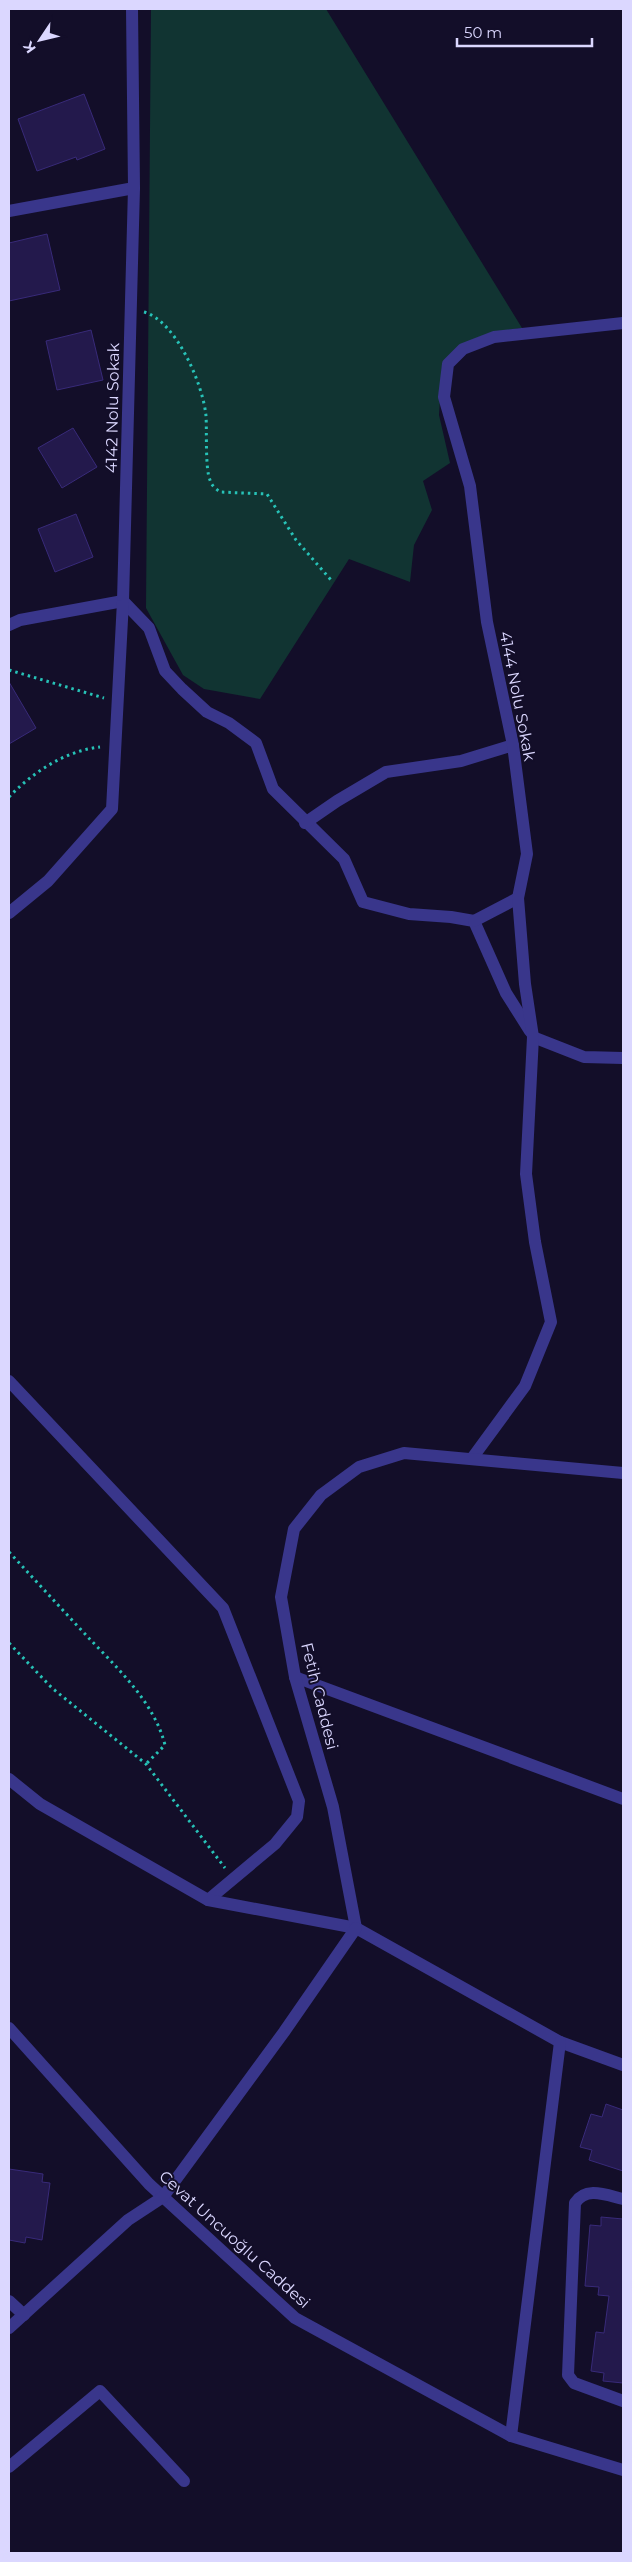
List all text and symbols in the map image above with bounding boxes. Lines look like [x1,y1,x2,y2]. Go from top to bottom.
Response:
north arrow [15,15,65,65]
scale bar [457,15,592,47]
text: 50 m [464,23,502,42]
text: K [19,38,40,57]
street label: 4142 Nolu Sokak [102,342,123,473]
street label: 4144 Nolu Sokak [496,630,539,763]
street label: Fetih Caddesi [297,1641,342,1752]
street label: Cevat Uncuoğlu Caddesi [155,2167,314,2312]

